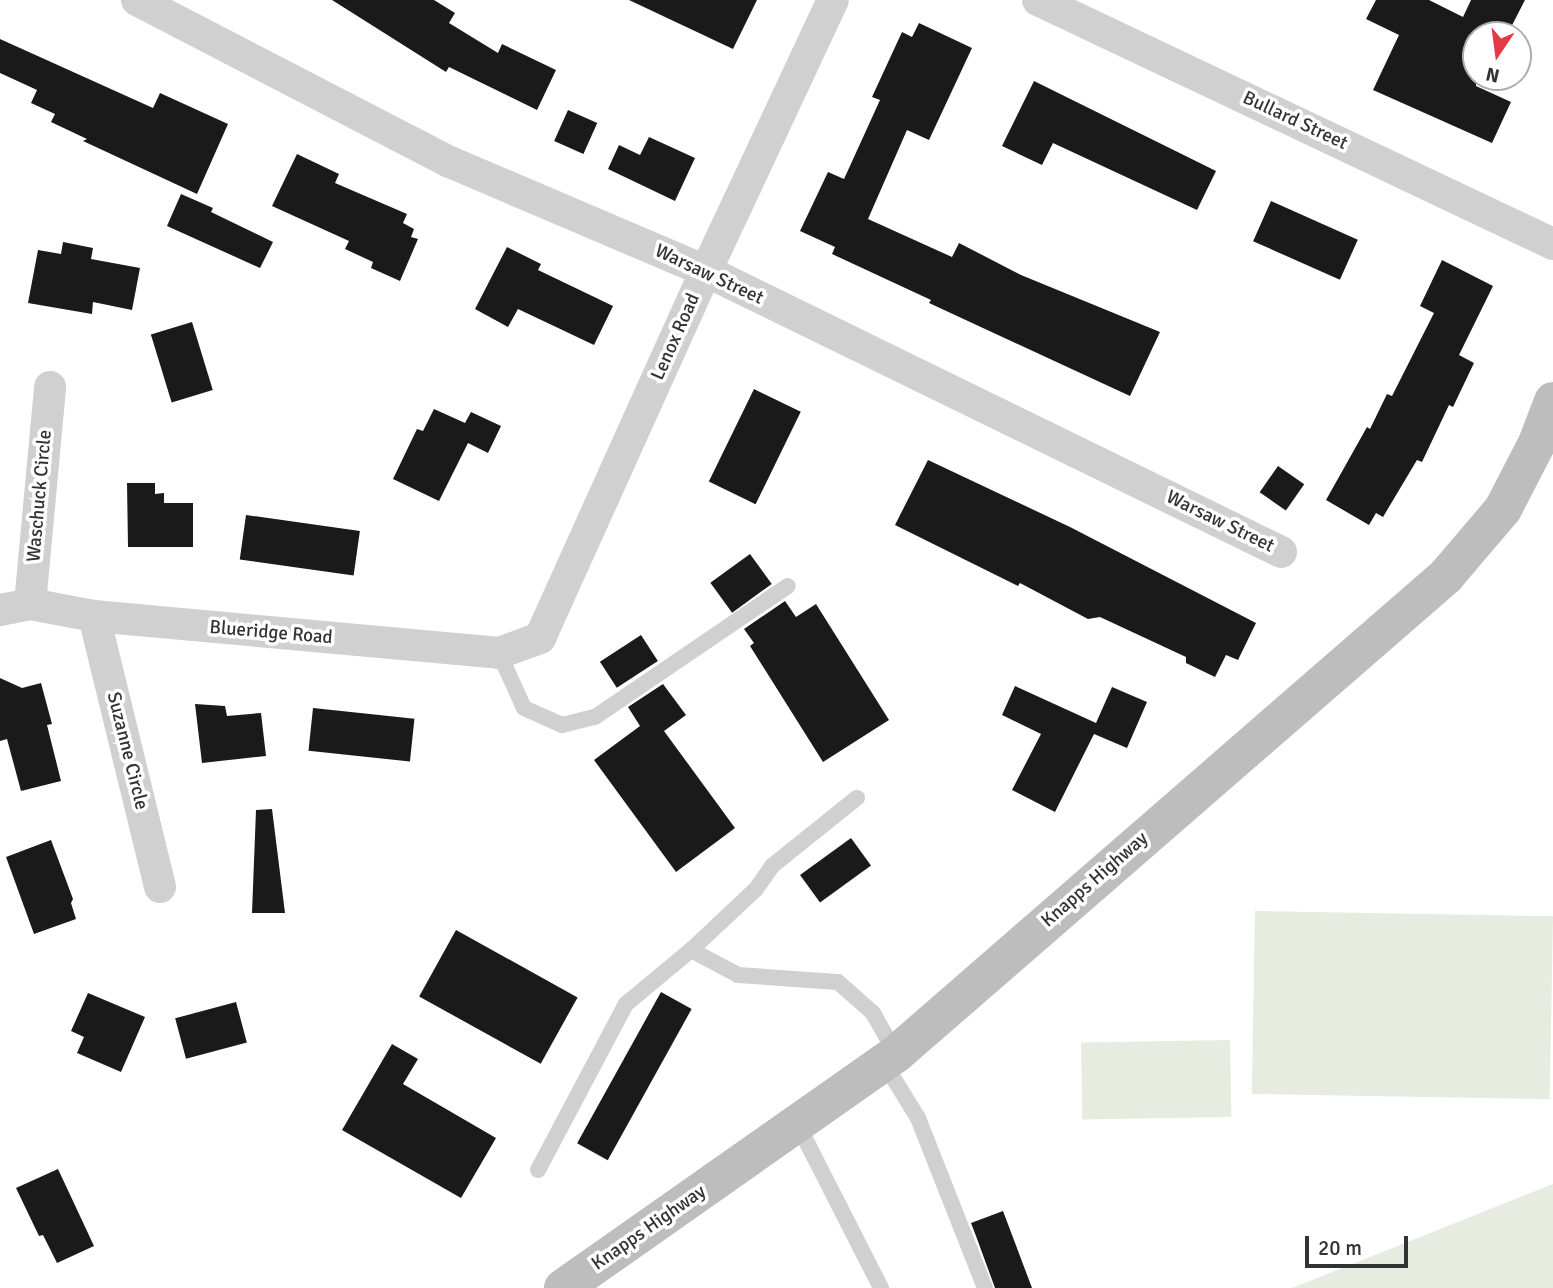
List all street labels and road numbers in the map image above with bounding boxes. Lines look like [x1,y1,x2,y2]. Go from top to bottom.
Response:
street label: Bullard Street [1239,87,1351,155]
street label: Warsaw Street [651,240,767,310]
street label: Lenox Road [647,290,705,384]
street label: Waschuck Circle [23,429,57,563]
street label: Warsaw Street [1162,486,1278,558]
street label: Blueridge Road [208,616,334,650]
street label: Suzanne Circle [101,690,153,812]
street label: Knapps Highway [1037,827,1153,933]
street label: Knapps Highway [588,1180,710,1276]

